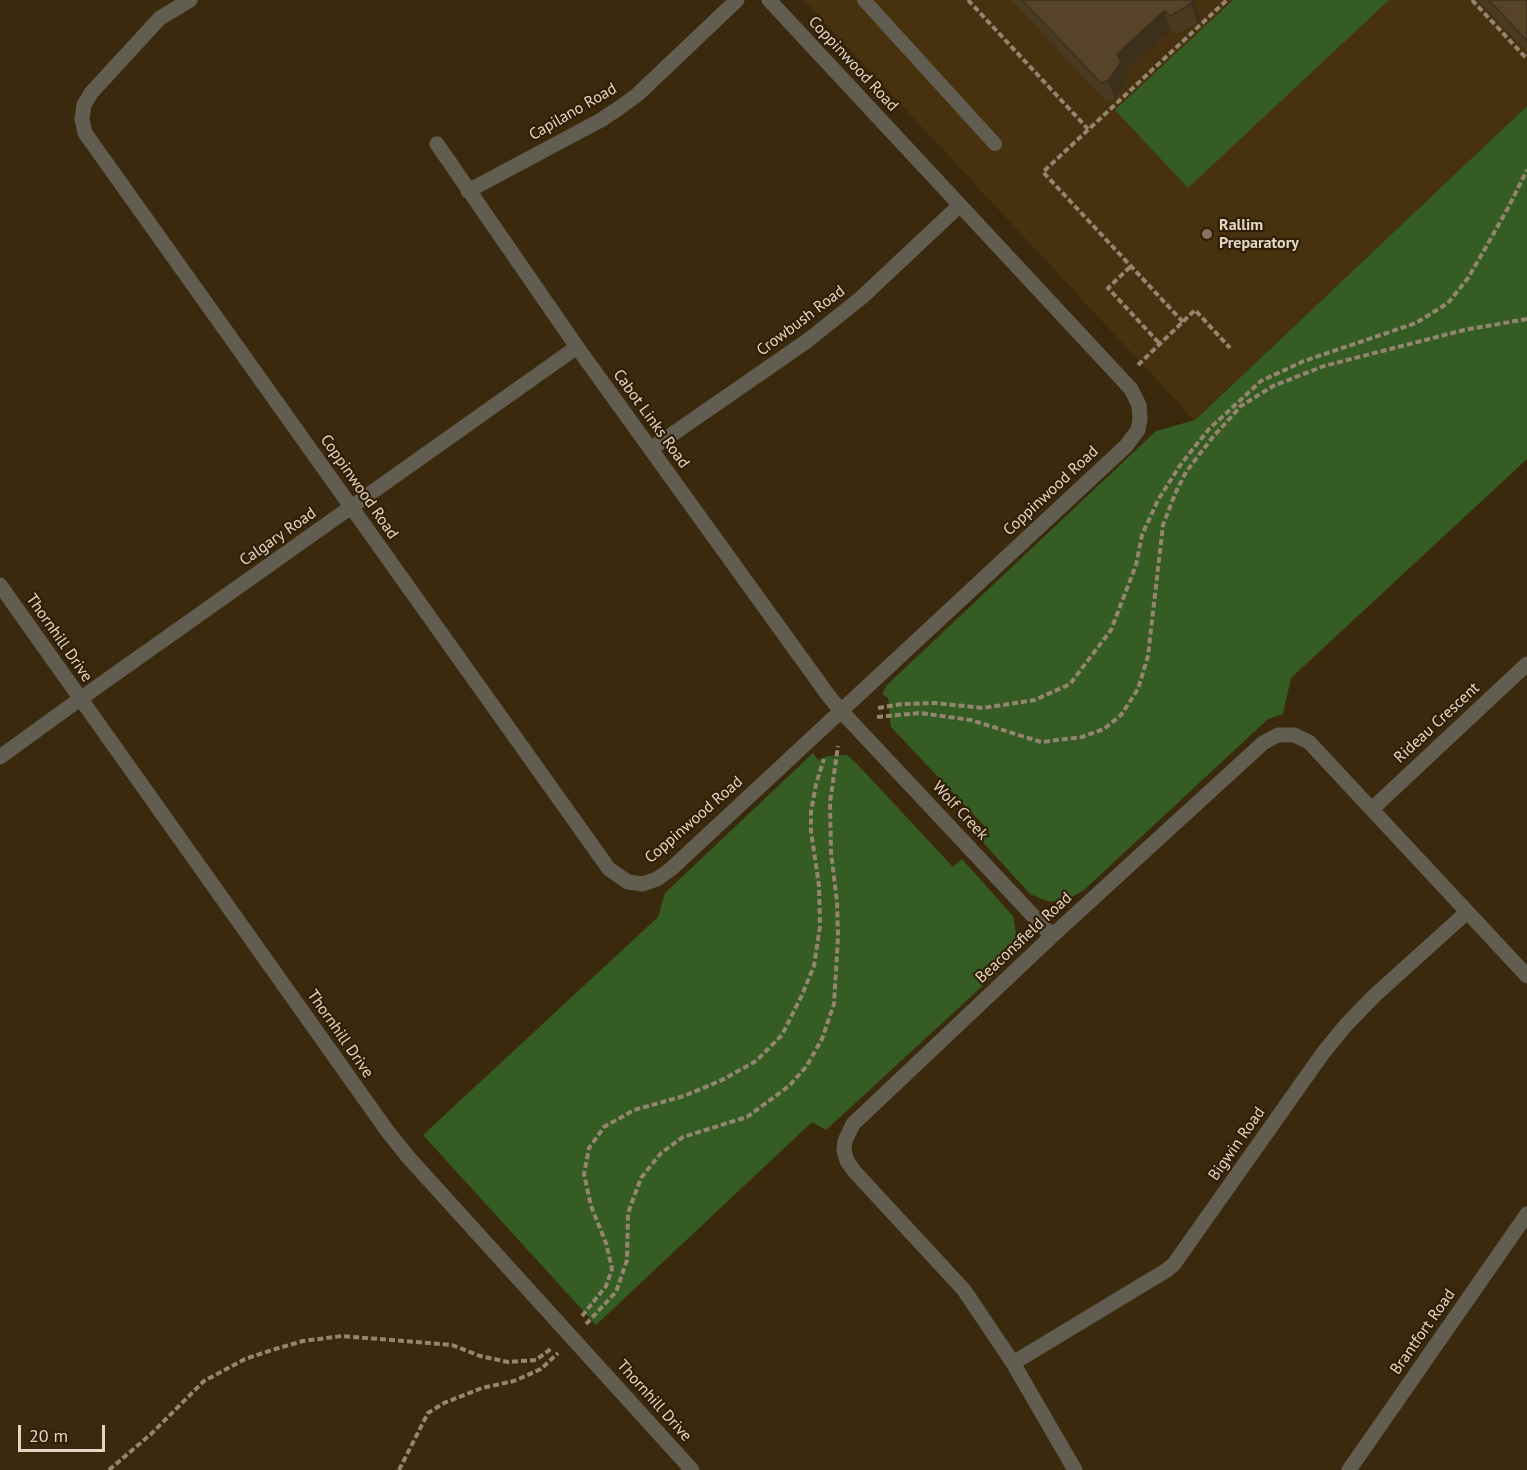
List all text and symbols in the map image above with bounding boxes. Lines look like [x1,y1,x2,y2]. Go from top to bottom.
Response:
street label: Coppinwood Road [804,12,902,116]
street label: Capilano Road [526,79,620,145]
place label: Rallim Preparatory [1219,215,1299,253]
marker: Rallim Preparatory [1200,227,1214,241]
street label: Crowbush Road [753,282,849,360]
street label: Cabot Links Road [609,366,693,472]
street label: Coppinwood Road [316,431,402,543]
street label: Coppinwood Road [999,442,1103,540]
street label: Calgary Road [236,504,320,570]
street label: Thornhill Drive [22,590,96,686]
street label: Rideau Crescent [1390,679,1484,767]
street label: Coppinwood Road [641,772,747,868]
street label: Wolf Creek [928,778,992,844]
street label: Beaconsfield Road [972,889,1076,987]
street label: Thornhill Drive [303,986,377,1082]
street label: Bigwin Road [1205,1104,1269,1184]
street label: Brantfort Road [1386,1286,1460,1378]
street label: Thornhill Drive [612,1356,696,1446]
scale bar [21,1413,108,1451]
text: 20 m [29,1424,68,1447]

